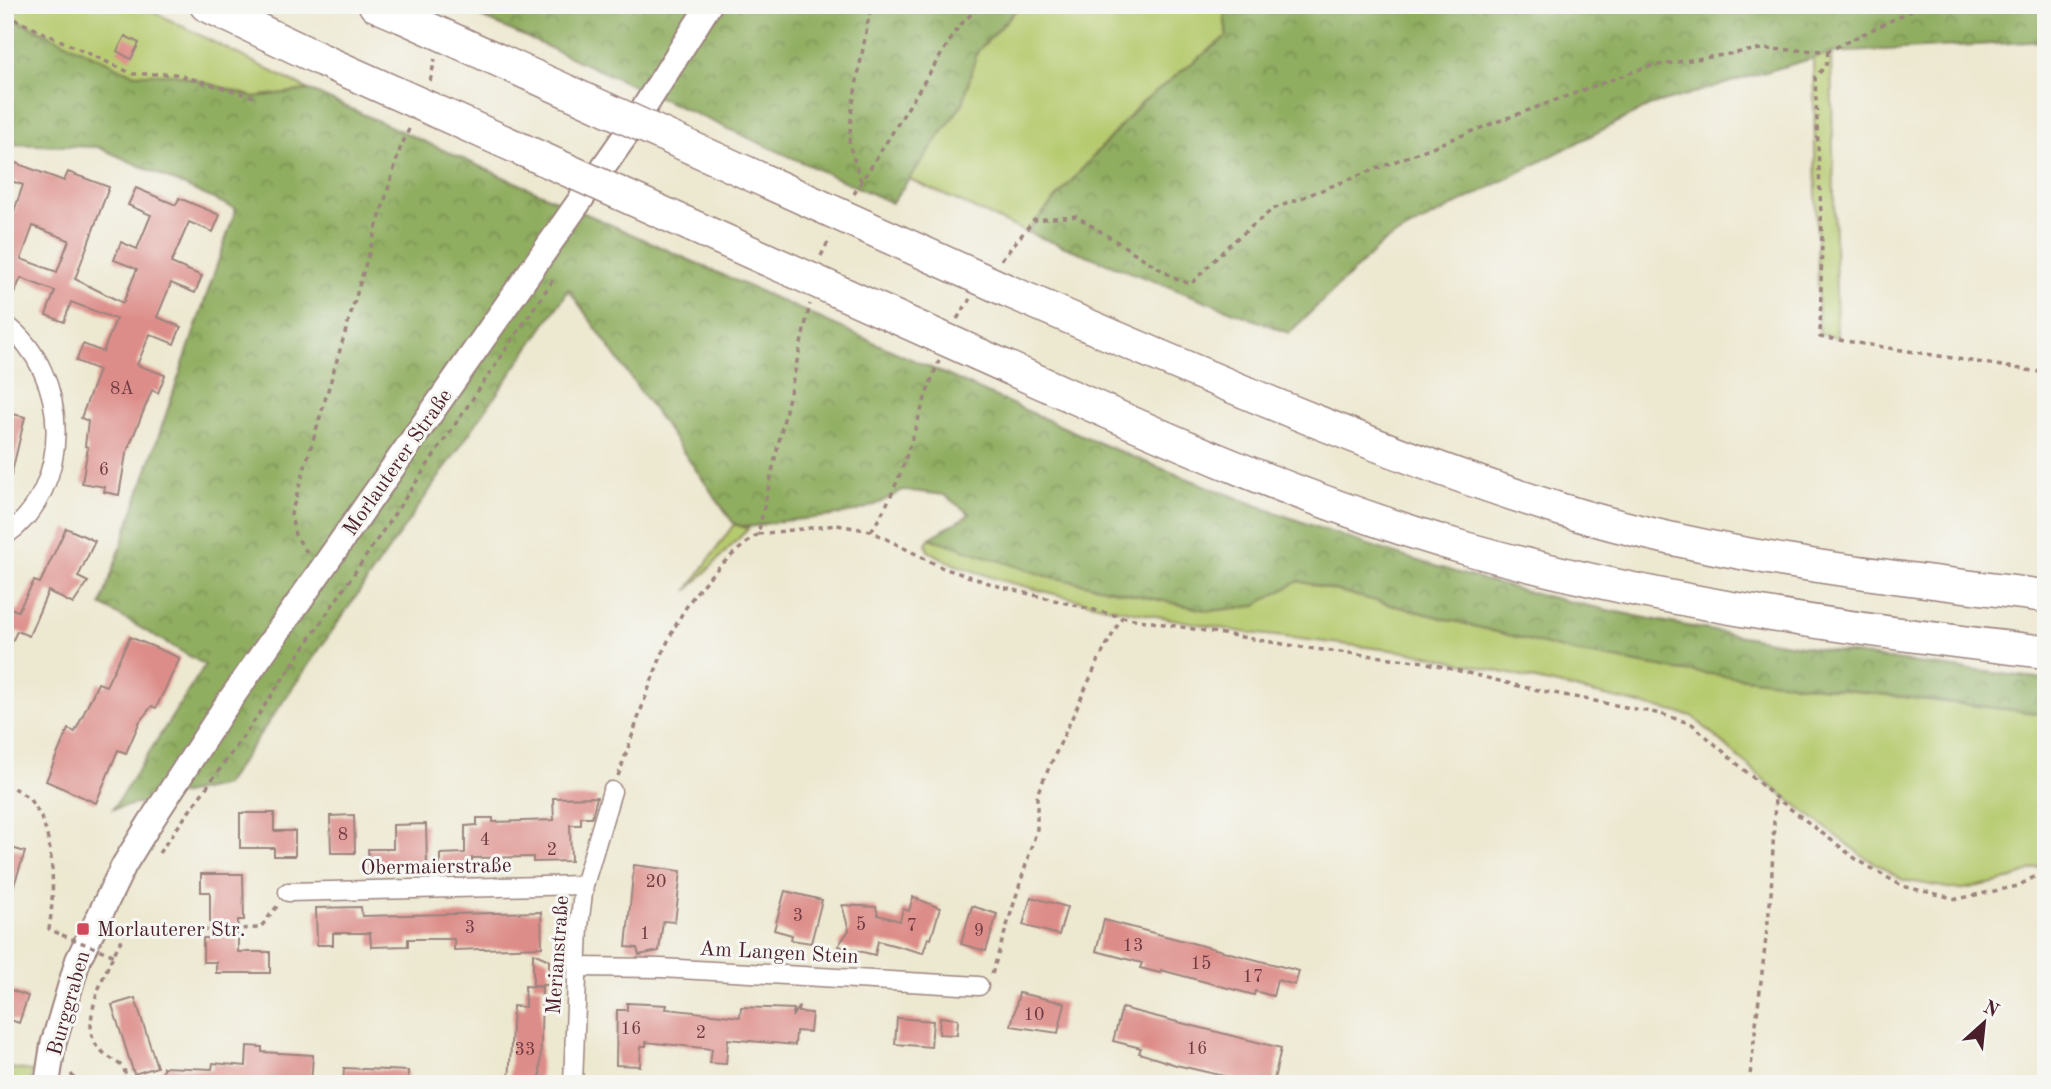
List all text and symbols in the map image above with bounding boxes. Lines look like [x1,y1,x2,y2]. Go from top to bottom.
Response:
house number: 8A [110,380,134,398]
street label: Morlauterer Straße [340,386,457,540]
house number: 6 [99,461,109,479]
house number: 8 [338,826,348,844]
house number: 4 [480,831,490,849]
house number: 2 [547,841,557,859]
street label: Obermaierstraße [360,856,512,879]
house number: 20 [646,873,666,891]
street label: Merianstraße [544,895,573,1015]
house number: 3 [793,907,803,925]
house number: 5 [856,916,866,934]
house number: 7 [907,917,917,935]
house number: 3 [465,919,475,937]
place label: Morlauterer Str. [97,920,246,941]
marker: Morlauterer Str. [75,921,91,937]
house number: 9 [974,922,984,940]
house number: 1 [640,925,650,943]
house number: 13 [1123,937,1143,955]
street label: Am Langen Stein [699,939,859,968]
street label: Burggraben [45,949,94,1058]
house number: 15 [1191,955,1211,973]
house number: 17 [1243,968,1263,986]
north arrow [1950,988,2020,1058]
text: N [1980,998,2002,1022]
house number: 10 [1024,1006,1044,1024]
house number: 16 [621,1020,641,1038]
house number: 2 [696,1024,706,1042]
house number: 16 [1187,1040,1207,1058]
house number: 33 [515,1041,535,1059]

